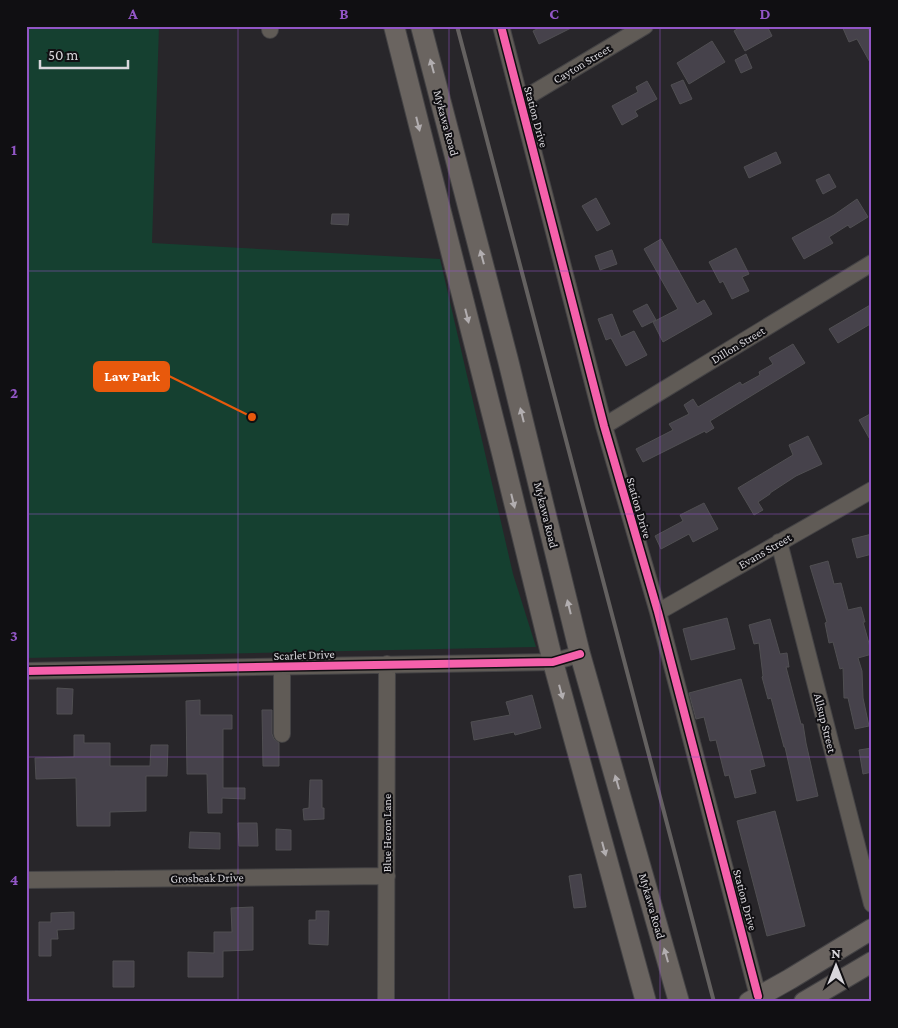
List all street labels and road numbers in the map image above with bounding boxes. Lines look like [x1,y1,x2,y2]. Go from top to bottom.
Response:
street label: Cayton Street [551,41,614,87]
street label: Station Drive [521,85,551,149]
street label: Mykawa Road [430,89,462,158]
street label: Dillon Street [709,323,768,367]
street label: Station Drive [624,476,654,540]
street label: Mykawa Road [531,481,561,550]
street label: Evans Street [736,530,795,572]
street label: Scarlet Drive [273,647,335,663]
street label: Allsup Street [811,692,839,755]
street label: Blue Heron Lane [380,794,394,872]
street label: Station Drive [730,868,760,932]
street label: Grosbeak Drive [170,870,244,886]
street label: Mykawa Road [636,872,668,941]

